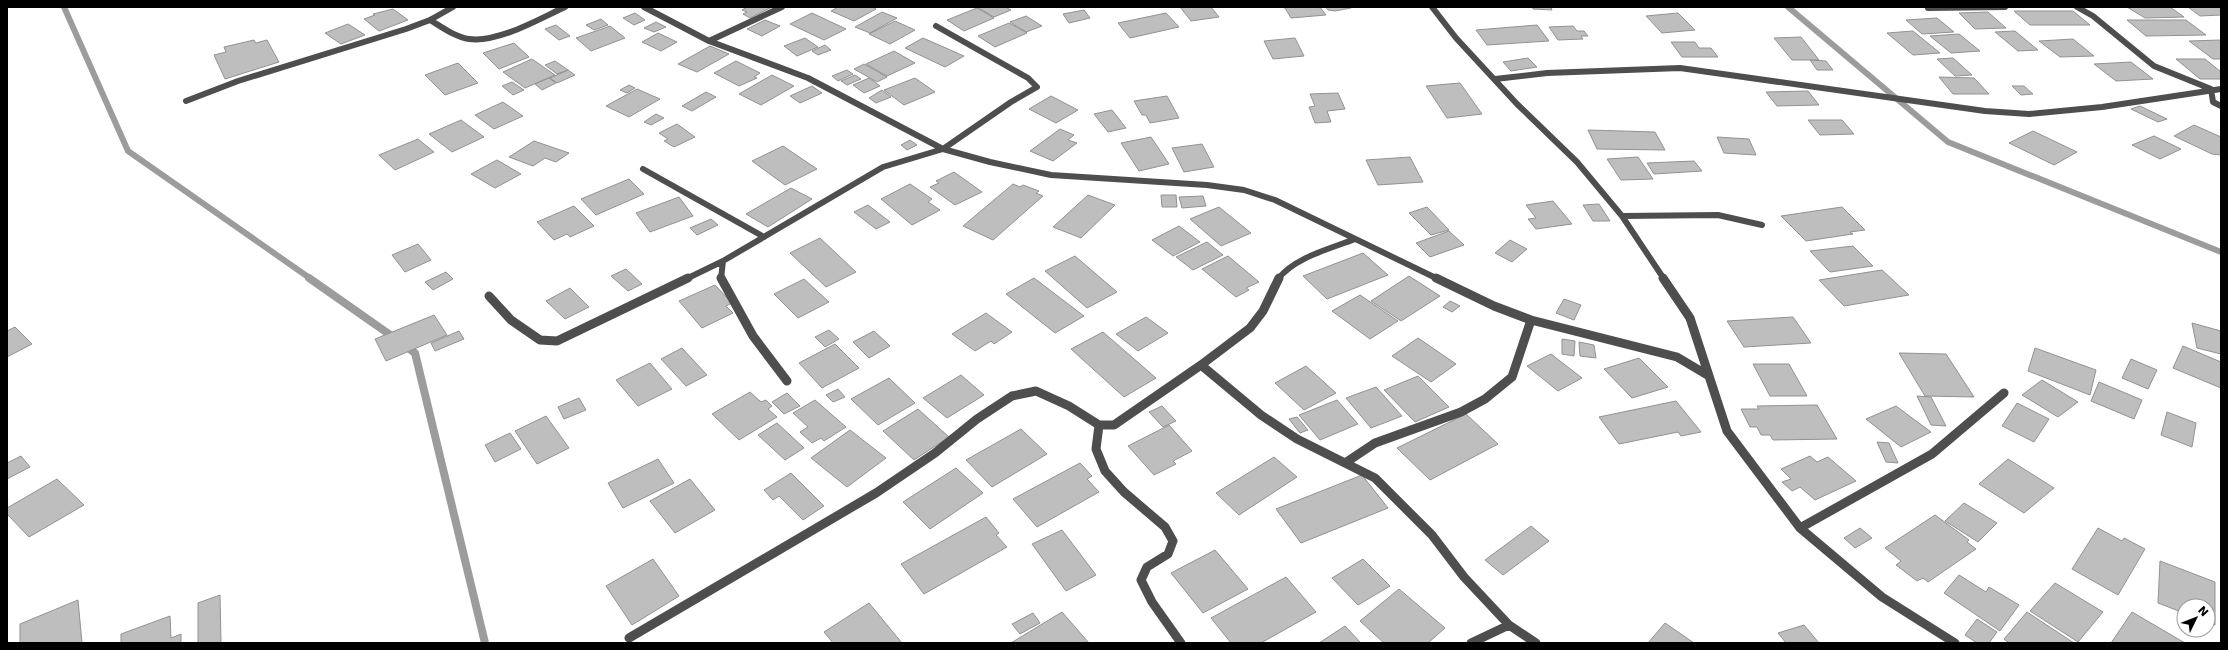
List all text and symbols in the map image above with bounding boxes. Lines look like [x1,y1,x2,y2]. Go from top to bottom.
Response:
north arrow [2176,598,2216,638]
text: N [2195,604,2211,619]

